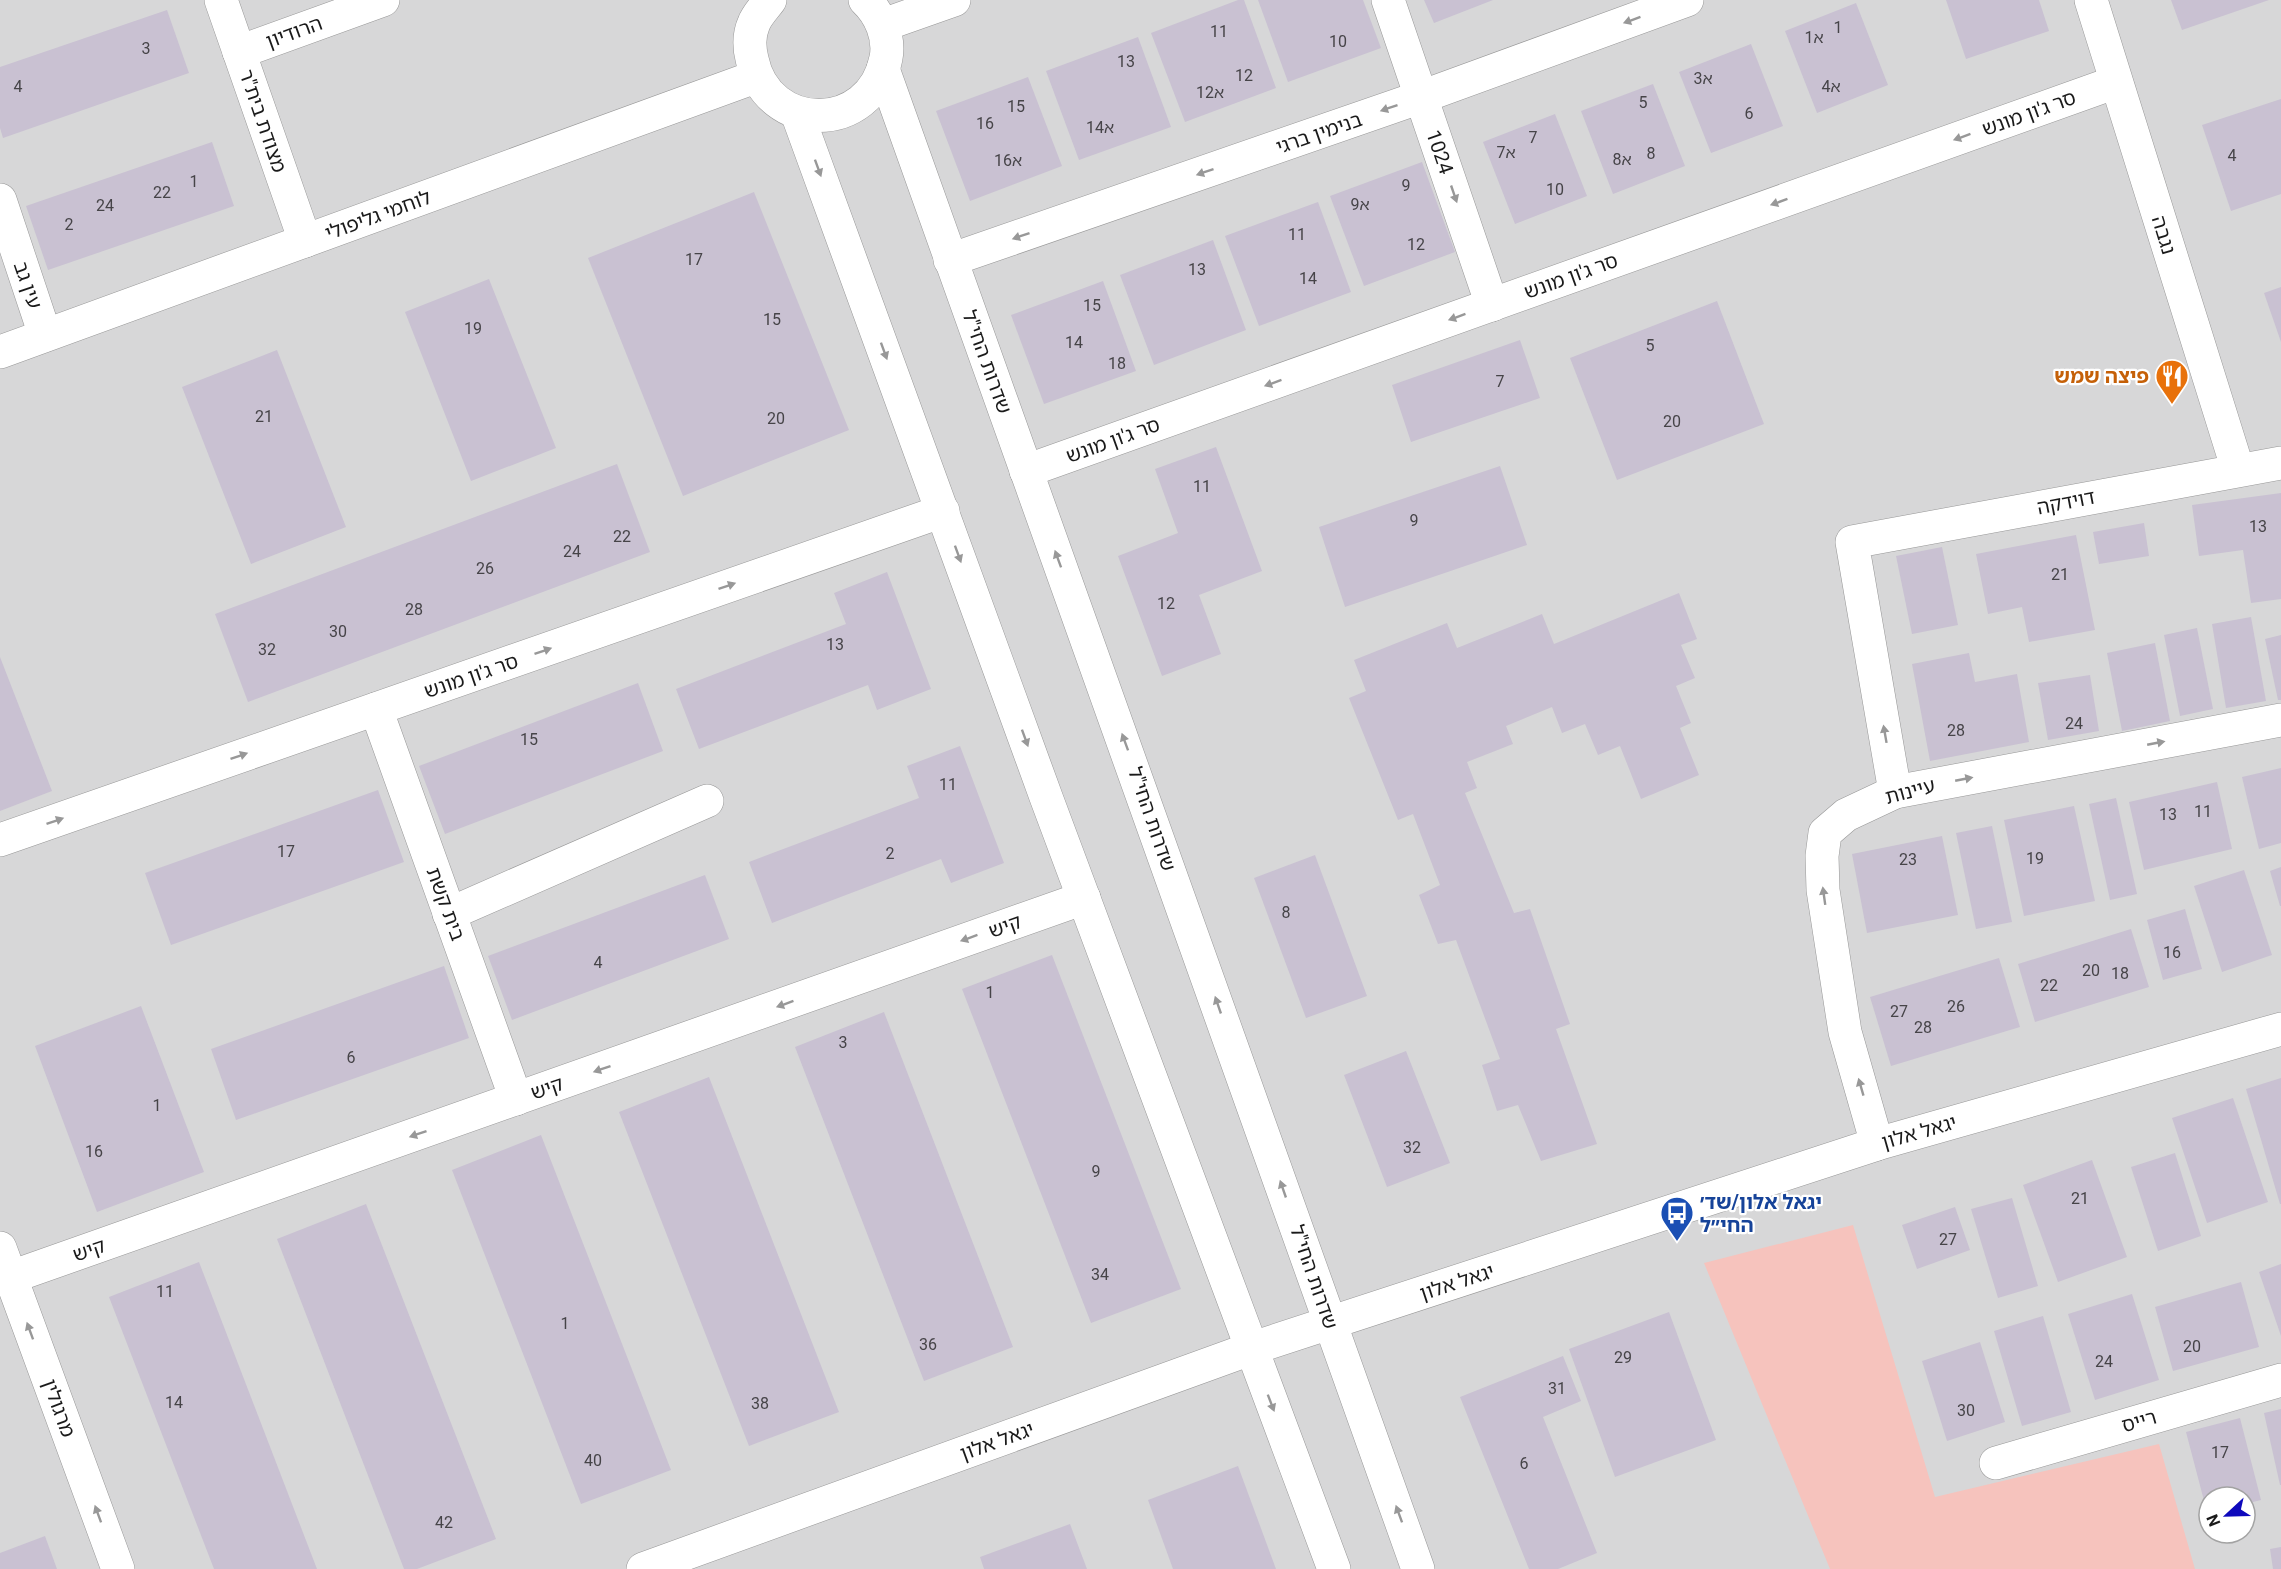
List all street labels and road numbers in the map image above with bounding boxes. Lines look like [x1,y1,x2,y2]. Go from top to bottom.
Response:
street label: הרודיון [262,11,326,53]
street label: מצודת בית"ר [234,66,292,176]
street label: סר ג'ון מונש [1979,85,2079,141]
street label: בנימין ברגי [1273,107,1365,159]
street label: 1024 [1421,127,1459,177]
street label: לוחמי גליפולי [322,185,434,245]
street label: נגבה [2147,213,2181,257]
street label: סר ג'ון מונש [1521,248,1621,304]
street label: עין גב [9,258,47,312]
street label: שדרות החי"ל [957,307,1017,417]
street label: סר ג'ון מונש [1063,412,1163,468]
street label: דוידקה [2035,485,2097,519]
street label: סר ג'ון מונש [421,649,521,703]
street label: שדרות החי"ל [1123,764,1181,874]
street label: עיינות [1882,773,1938,809]
street label: בית קשת [422,864,470,944]
street label: קיש [985,909,1025,943]
street label: קיש [527,1071,567,1105]
street label: יגאל אלון [1879,1110,1959,1154]
street label: שדרות החי"ל [1285,1222,1343,1332]
street label: קיש [69,1233,109,1267]
street label: יגאל אלון [1417,1259,1497,1305]
street label: מרגולין [37,1376,81,1440]
street label: רייס [2119,1405,2159,1437]
street label: יגאל אלון [957,1417,1037,1465]

